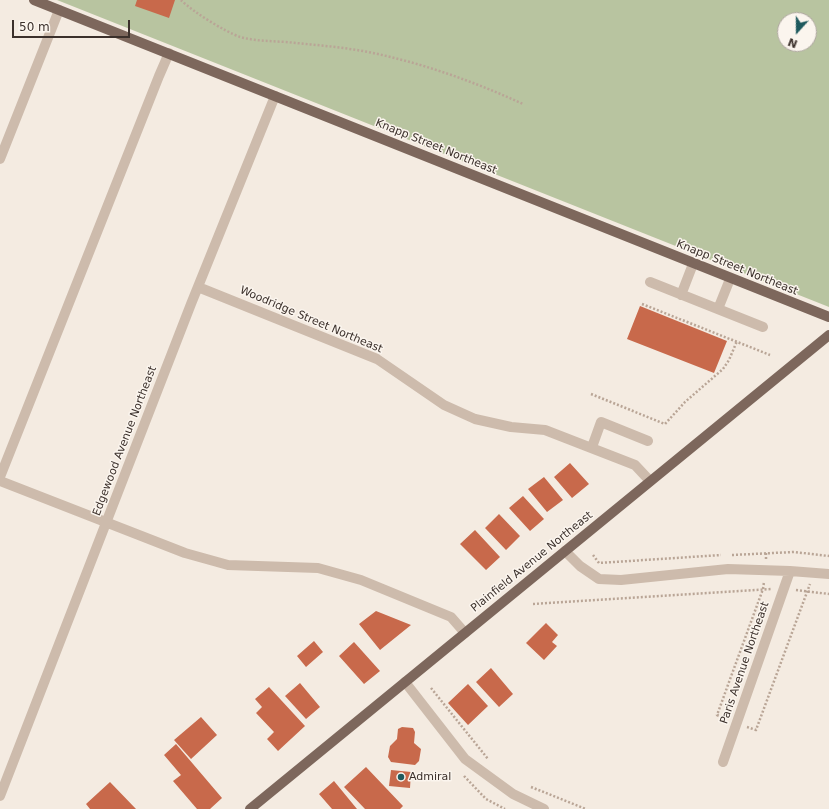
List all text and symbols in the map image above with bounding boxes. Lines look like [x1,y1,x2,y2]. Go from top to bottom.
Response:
scale bar [14,12,132,38]
north arrow [777,12,817,52]
text: 50 m [19,20,50,34]
text: N [786,35,800,50]
street label: Knapp Street Northeast [373,117,499,177]
street label: Knapp Street Northeast [674,238,800,298]
street label: Woodridge Street Northeast [238,284,384,356]
street label: Edgewood Avenue Northeast [90,364,160,518]
street label: Plainfield Avenue Northeast [469,509,595,615]
street label: Paris Avenue Northeast [718,600,772,726]
place label: Admiral [409,770,451,784]
marker: Admiral [396,772,406,782]

